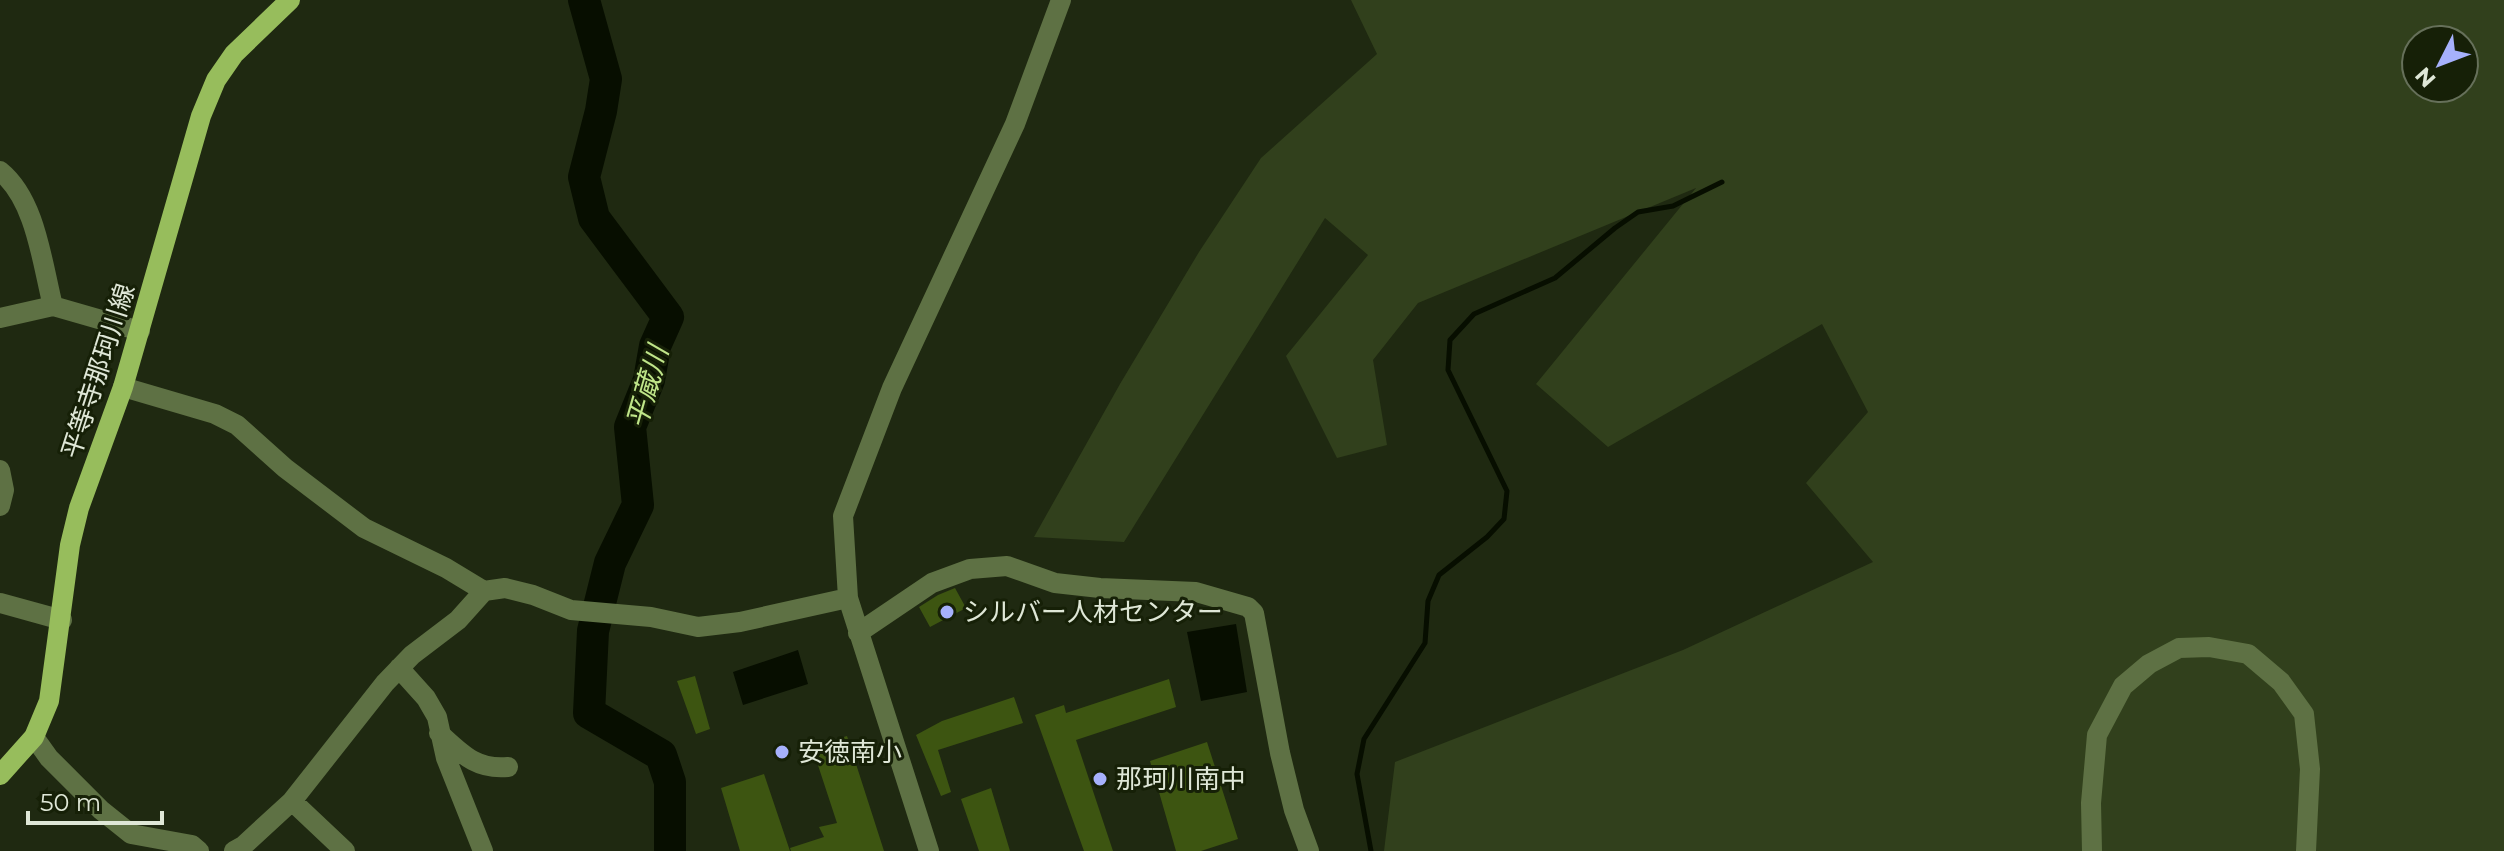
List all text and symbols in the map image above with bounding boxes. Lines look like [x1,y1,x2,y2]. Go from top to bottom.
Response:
north arrow [2400,24,2480,104]
text: N [2410,61,2441,93]
street label: 平等寺那珂川線 [55,280,141,462]
water label: 平蔵川 [619,339,676,432]
place label: シルバー人材センター [963,596,1223,628]
marker: シルバー人材センター [938,603,956,621]
place label: 安徳南小 [798,736,902,768]
marker: 安徳南小 [773,743,791,761]
place label: 那珂川南中 [1116,763,1246,795]
marker: 那珂川南中 [1091,770,1109,788]
scale bar [28,775,162,825]
text: 50 m [40,788,101,817]

